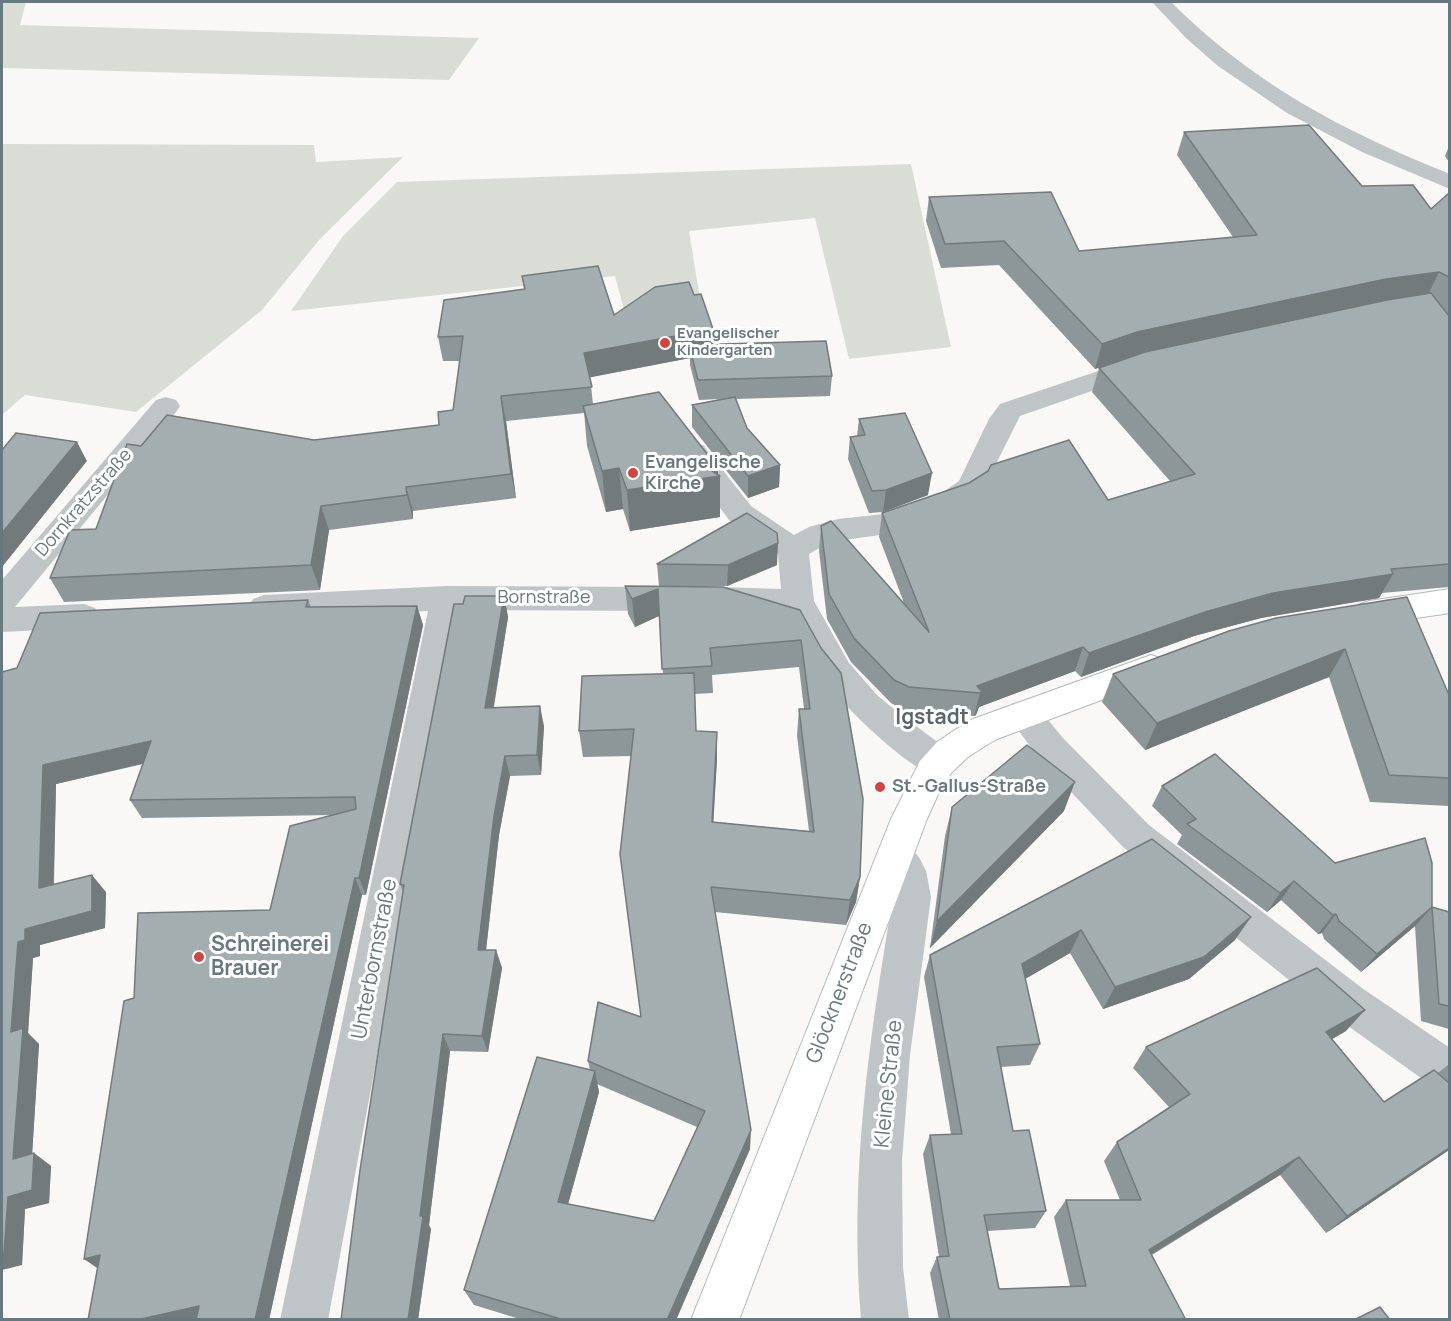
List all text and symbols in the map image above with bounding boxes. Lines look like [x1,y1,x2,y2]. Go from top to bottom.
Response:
place label: Evangelischer Kindergarten [677,325,779,360]
marker: Evangelischer Kindergarten [658,336,672,350]
street label: Dornkratzstraße [31,445,137,561]
place label: Evangelische Kirche [645,452,761,494]
marker: Evangelische Kirche [626,466,640,480]
street label: Bornstraße [498,587,590,609]
district label: Igstadt [895,705,969,731]
place label: St.-Gallus-Straße [892,776,1046,798]
marker: St.-Gallus-Straße [873,780,887,794]
street label: Unterbornstraße [347,877,403,1041]
street label: Glöcknerstraße [802,919,878,1067]
place label: Schreinerei Brauer [211,932,329,982]
marker: Schreinerei Brauer [192,950,206,964]
street label: Kleine Straße [870,1019,908,1149]

